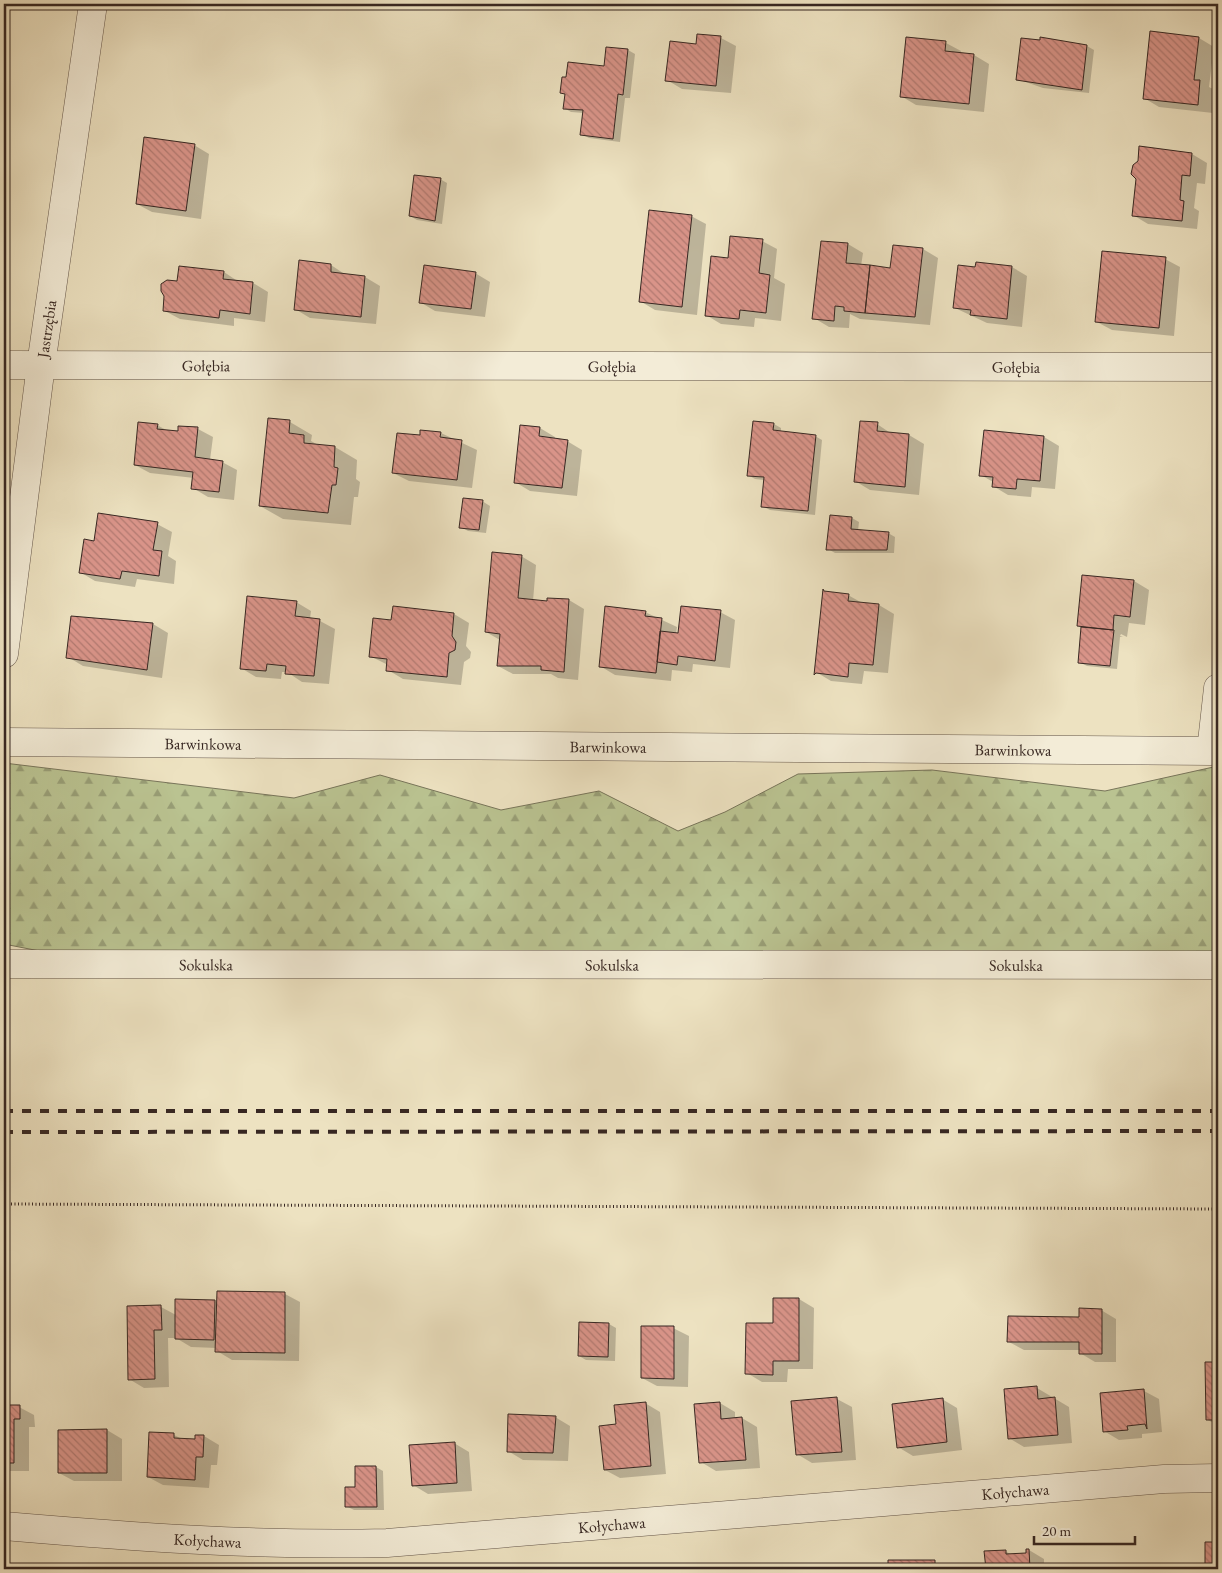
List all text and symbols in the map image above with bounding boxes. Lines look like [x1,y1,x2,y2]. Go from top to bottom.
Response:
street label: Jastrzębia [31,298,61,361]
street label: Gołębia [182,355,231,376]
street label: Gołębia [588,355,637,377]
street label: Gołębia [992,356,1041,377]
street label: Barwinkowa [165,733,242,754]
street label: Barwinkowa [569,736,647,757]
street label: Barwinkowa [974,739,1052,760]
street label: Sokulska [179,954,234,975]
street label: Sokulska [585,954,640,975]
street label: Sokulska [989,954,1044,975]
street label: Kołychawa [981,1478,1050,1504]
street label: Kołychawa [577,1511,647,1538]
scale bar [1034,1513,1136,1545]
text: 20 m [1042,1521,1071,1540]
street label: Kołychawa [173,1528,242,1552]

